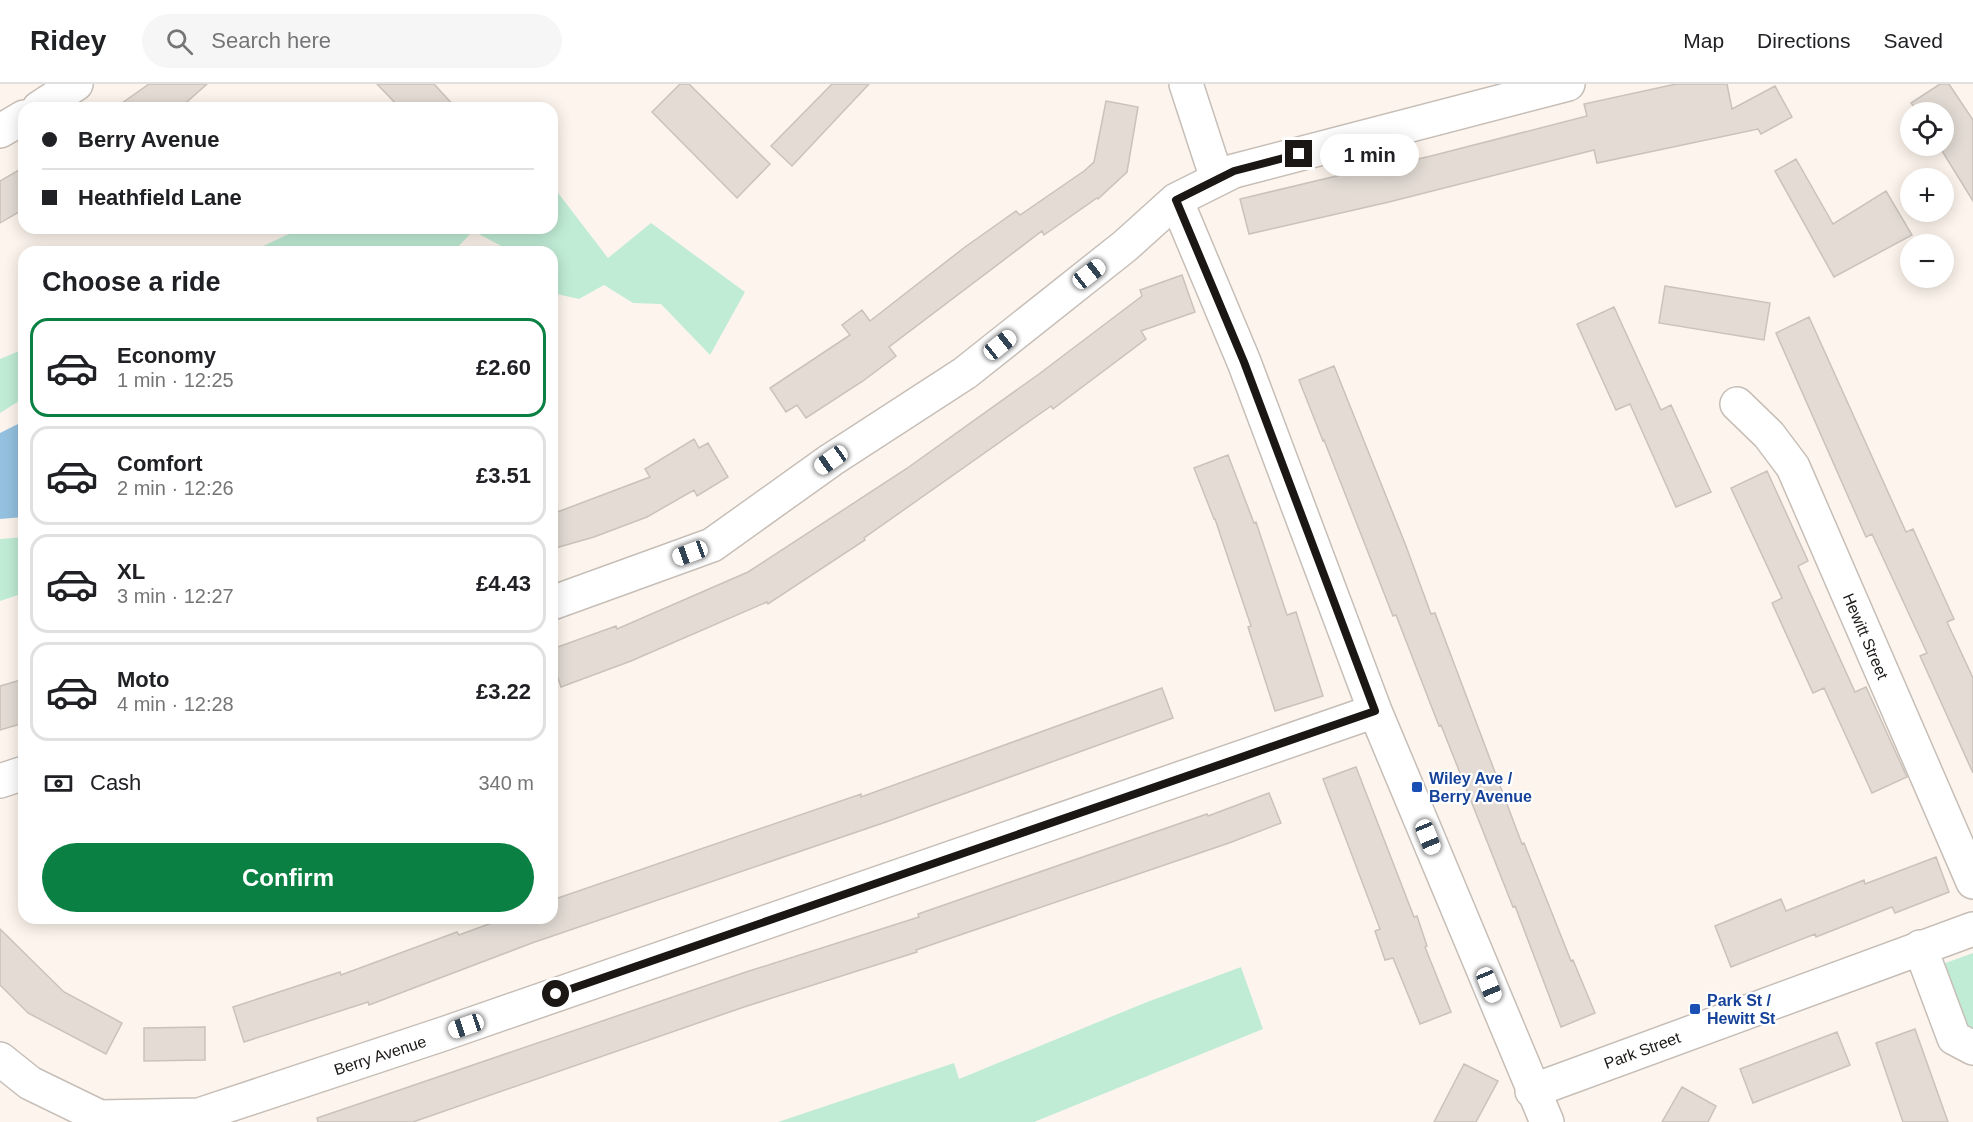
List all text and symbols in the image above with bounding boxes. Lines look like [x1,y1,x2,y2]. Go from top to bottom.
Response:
search box [142,14,562,68]
text: Ridey [30,25,106,56]
icon: search [163,25,196,58]
text: Search here [211,28,331,53]
text: Map [1683,29,1724,52]
text: Directions [1757,29,1850,52]
text: Saved [1883,29,1943,52]
map controls [1900,102,1954,288]
button: locate [1900,102,1954,156]
text: Berry Avenue [78,127,219,152]
callout: 1 min [1320,133,1419,175]
route end [1285,140,1312,167]
text: 1 min [1343,144,1396,166]
button: + [1900,168,1954,222]
text: Heathfield Lane [78,185,242,210]
button: − [1900,234,1954,288]
car [1069,256,1109,292]
text: Choose a ride [42,267,221,297]
car [980,327,1020,363]
icon: car [45,341,99,395]
text: Economy [117,343,216,368]
text: £2.60 [476,355,531,380]
text: 1 min · 12:25 [117,369,234,391]
car [811,442,851,478]
icon: car [45,449,99,503]
text: Comfort [117,451,203,476]
text: £3.51 [476,463,531,488]
text: 2 min · 12:26 [117,477,234,499]
car [670,538,710,568]
icon: car [45,557,99,611]
text: XL [117,559,145,584]
text: £4.43 [476,571,531,596]
text: 3 min · 12:27 [117,585,234,607]
street label: Hewitt Street [1840,591,1891,682]
icon: car [45,665,99,719]
text: Moto [117,667,170,692]
text: £3.22 [476,679,531,704]
text: 4 min · 12:28 [117,693,234,715]
icon: cash [42,767,75,800]
text: Cash [90,770,141,795]
place label: Wiley Ave / Berry Avenue [1429,770,1532,805]
text: 340 m [478,772,534,794]
marker: Wiley Ave / Berry Avenue [1410,780,1424,794]
car [1413,817,1443,857]
button: Confirm [42,843,534,912]
car [1474,965,1504,1005]
route start [542,980,569,1007]
place label: Park St / Hewitt St [1707,992,1776,1027]
marker: Park St / Hewitt St [1688,1002,1702,1016]
car [446,1012,486,1040]
street label: Park Street [1602,1029,1683,1072]
street label: Berry Avenue [332,1033,428,1078]

